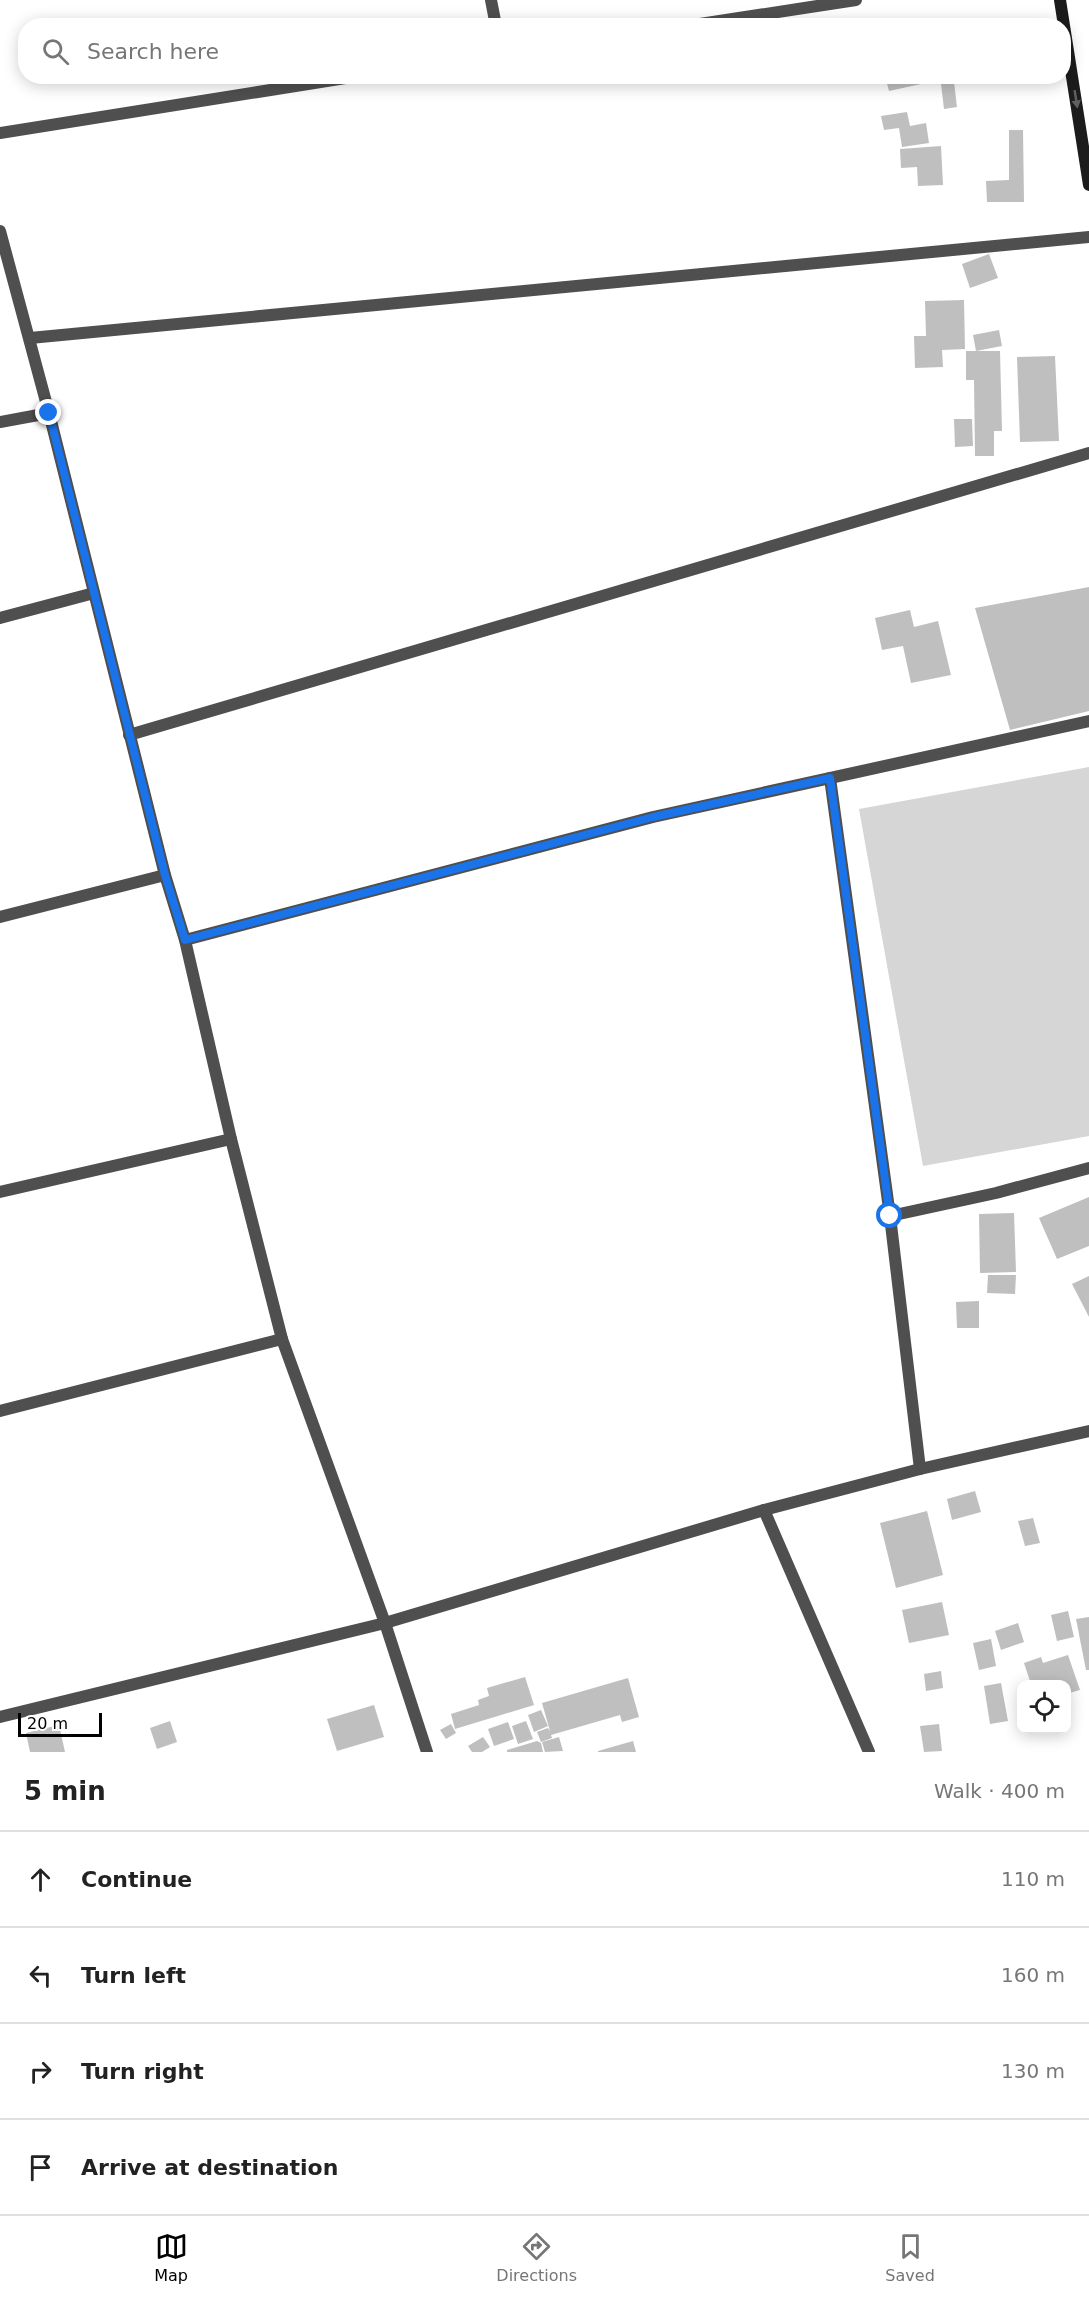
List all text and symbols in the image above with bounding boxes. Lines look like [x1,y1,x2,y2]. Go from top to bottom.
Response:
search box [18,18,1071,84]
icon: search [39,35,72,68]
text: Search here [87,39,219,64]
one-way arrow [1071,90,1080,109]
route end [35,399,61,425]
route start [876,1202,902,1228]
map controls [1017,1680,1071,1734]
button: locate [1017,1680,1071,1734]
scale bar [18,1710,102,1738]
text: 20 m [27,1714,68,1733]
text: 5 min [24,1776,106,1806]
text: Walk · 400 m [934,1779,1065,1803]
icon: ahead [24,1863,57,1896]
text: Continue [81,1867,192,1892]
text: 110 m [1001,1867,1065,1891]
icon: left [24,1959,57,1992]
text: Turn left [81,1963,186,1988]
text: 160 m [1001,1963,1065,1987]
icon: right [24,2055,57,2088]
text: Turn right [81,2059,204,2084]
text: 130 m [1001,2059,1065,2083]
icon: arrive [24,2151,57,2184]
text: Arrive at destination [81,2155,338,2180]
tab: Map [154,2230,188,2285]
tab: Directions [496,2230,577,2285]
tab: Saved [885,2230,935,2285]

